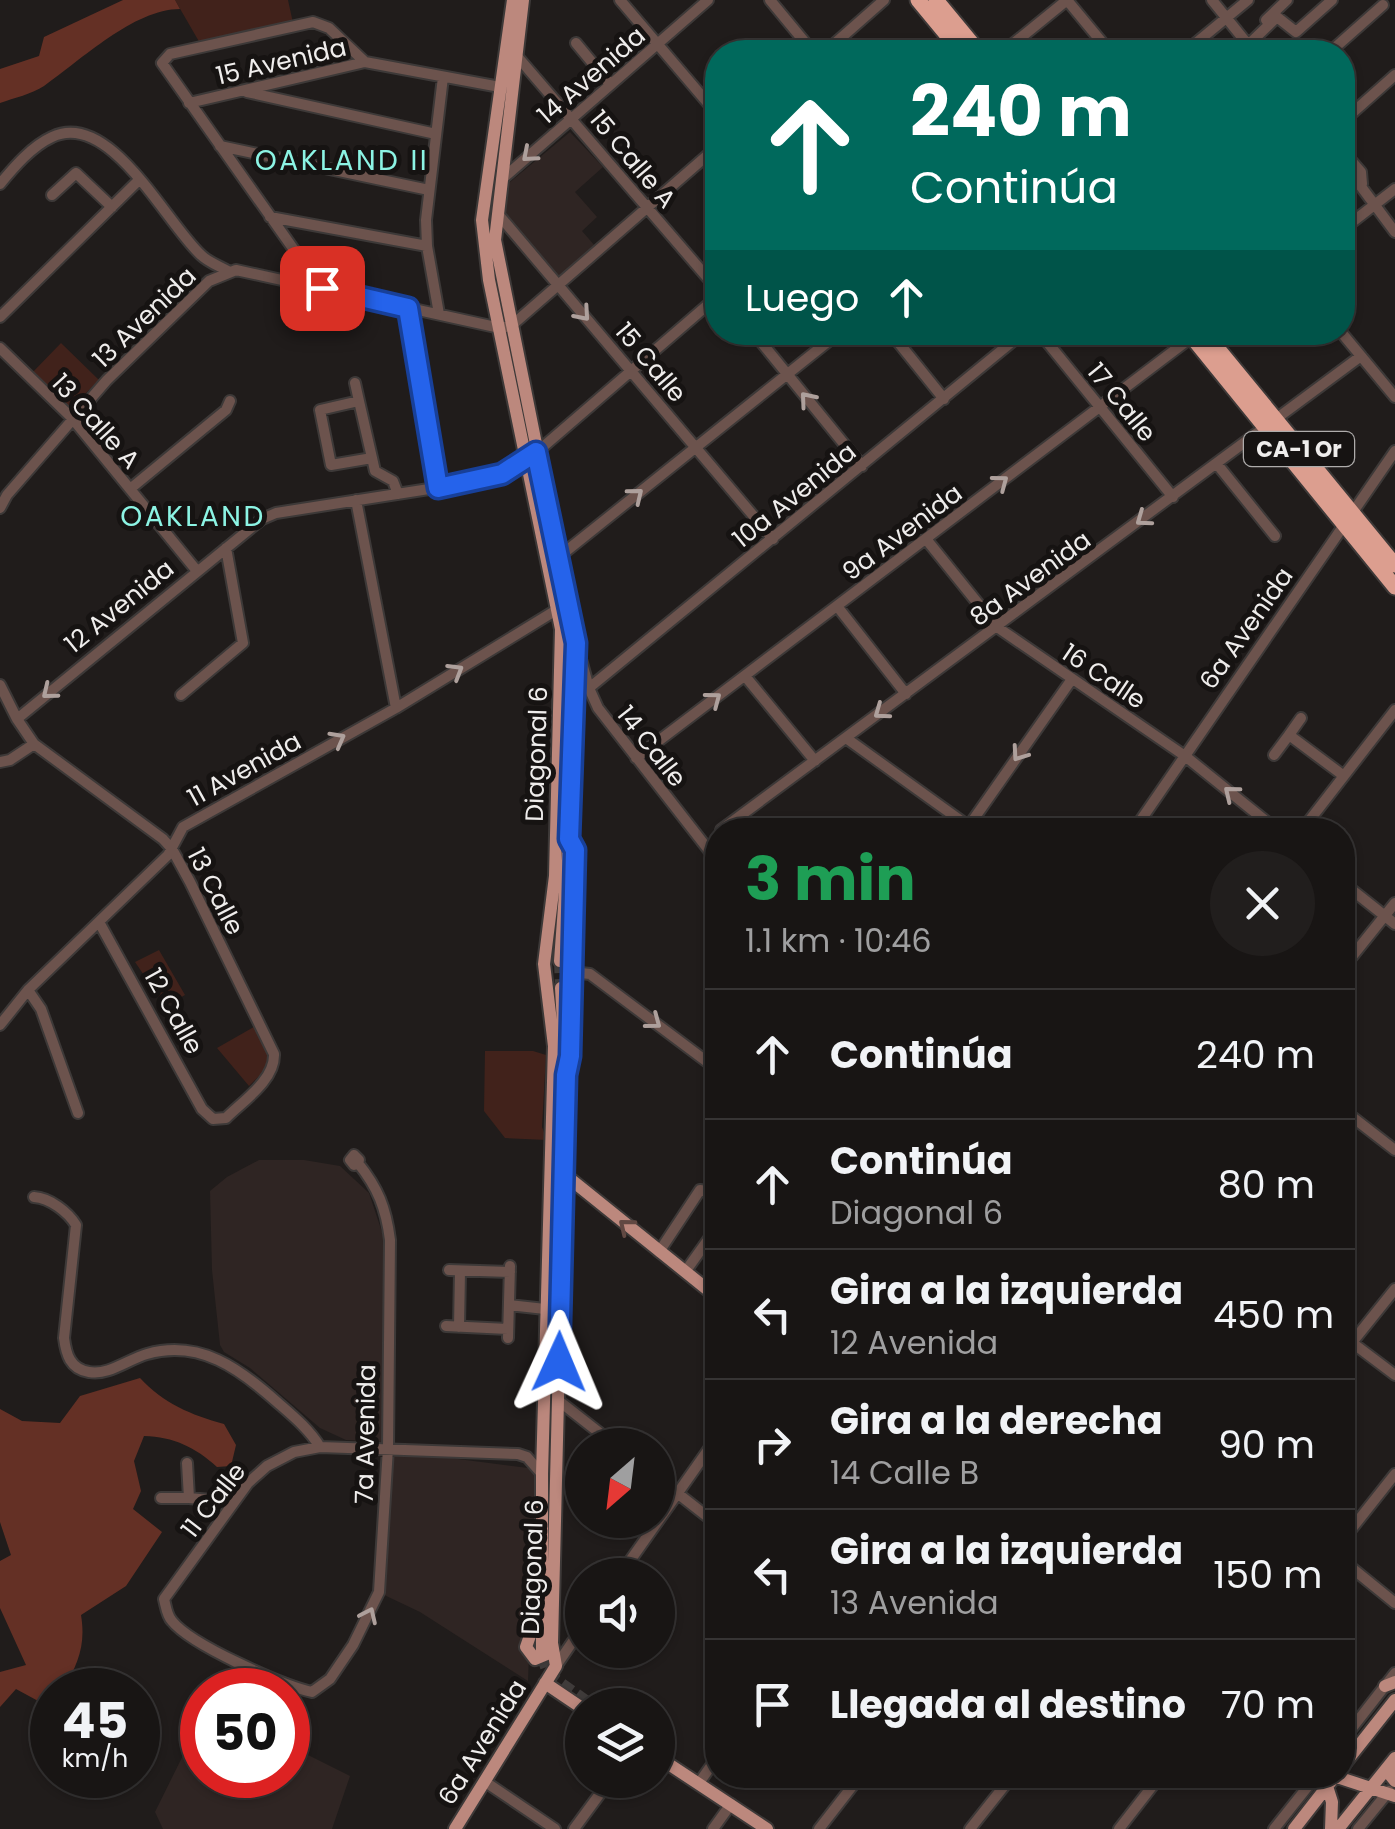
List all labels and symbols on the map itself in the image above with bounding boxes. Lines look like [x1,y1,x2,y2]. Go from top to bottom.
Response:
street label: 14 Avenida [530,19,653,132]
street label: 15 Avenida [213,30,350,93]
street label: 15 Calle A [581,103,684,216]
district label: OAKLAND II [255,141,429,180]
one-way arrow [522,144,541,162]
pin [280,246,365,331]
street label: 13 Avenida [85,259,204,376]
one-way arrow [572,302,590,321]
street label: 15 Calle [607,315,694,410]
street label: 17 Calle [1079,355,1164,449]
street label: 13 Calle A [44,366,148,477]
one-way arrow [801,393,819,411]
road number: CA-1 Or [1244,432,1354,466]
street label: 10a Avenida [725,435,863,556]
street label: 9a Avenida [835,476,969,589]
one-way arrow [990,476,1008,493]
one-way arrow [625,489,643,507]
district label: OAKLAND [120,497,266,536]
one-way arrow [1136,508,1154,525]
street label: 8a Avenida [963,523,1098,634]
street label: 12 Avenida [57,551,181,661]
street label: 6a Avenida [1191,560,1301,696]
street label: 16 Calle [1055,635,1153,717]
one-way arrow [445,664,463,683]
one-way arrow [43,680,61,698]
street label: Diagonal 6 [517,686,556,822]
one-way arrow [703,693,721,710]
street label: 14 Calle [609,698,694,794]
one-way arrow [874,700,892,718]
street label: 11 Avenida [181,724,307,815]
one-way arrow [327,731,345,751]
one-way arrow [1013,743,1031,762]
one-way arrow [1224,787,1242,805]
street label: 13 Calle [179,842,252,941]
street label: 12 Calle [136,962,211,1060]
one-way arrow [643,1011,661,1028]
one-way arrow [620,1220,638,1238]
position arrow [507,1310,611,1414]
street label: 7a Avenida [347,1364,384,1504]
north arrow [565,1428,675,1538]
street label: 11 Calle [173,1455,254,1545]
street label: Diagonal 6 [513,1499,552,1635]
one-way arrow [356,1607,376,1625]
speed limit sign: 50 [180,1668,310,1798]
street label: 6a Avenida [430,1673,535,1812]

